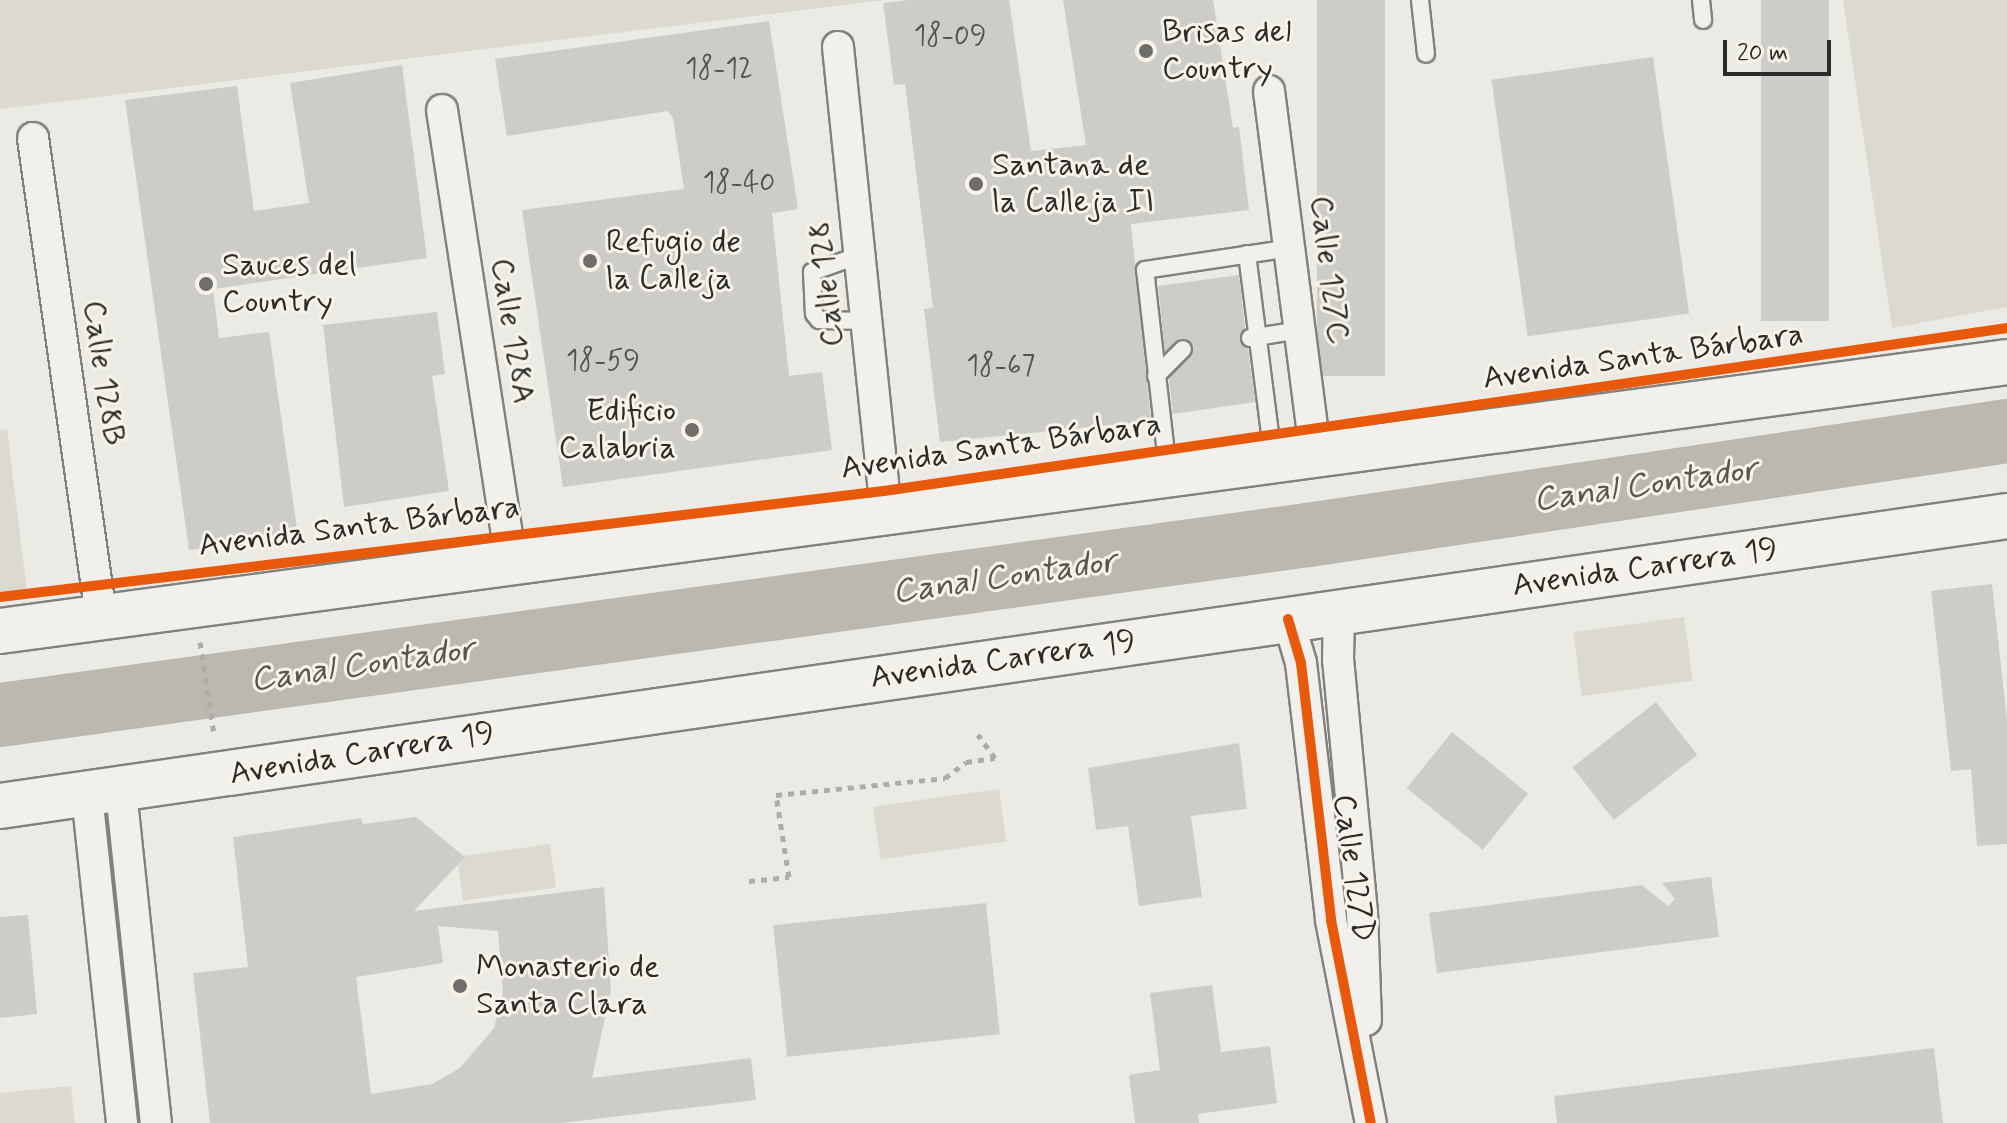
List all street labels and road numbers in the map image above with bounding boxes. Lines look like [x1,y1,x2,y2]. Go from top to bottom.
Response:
street label: Calle 127C [1301,194,1357,346]
street label: Calle 128 [801,219,853,349]
street label: Calle 128A [482,255,542,407]
street label: Calle 128B [74,298,132,448]
street label: Avenida Santa Bárbara [1482,316,1804,398]
street label: Avenida Santa Bárbara [840,406,1162,488]
street label: Avenida Santa Bárbara [198,488,520,566]
street label: Avenida Carrera 19 [1508,530,1782,606]
street label: Avenida Carrera 19 [866,622,1140,698]
street label: Avenida Carrera 19 [225,714,499,794]
street label: Calle 127D [1324,792,1382,944]

